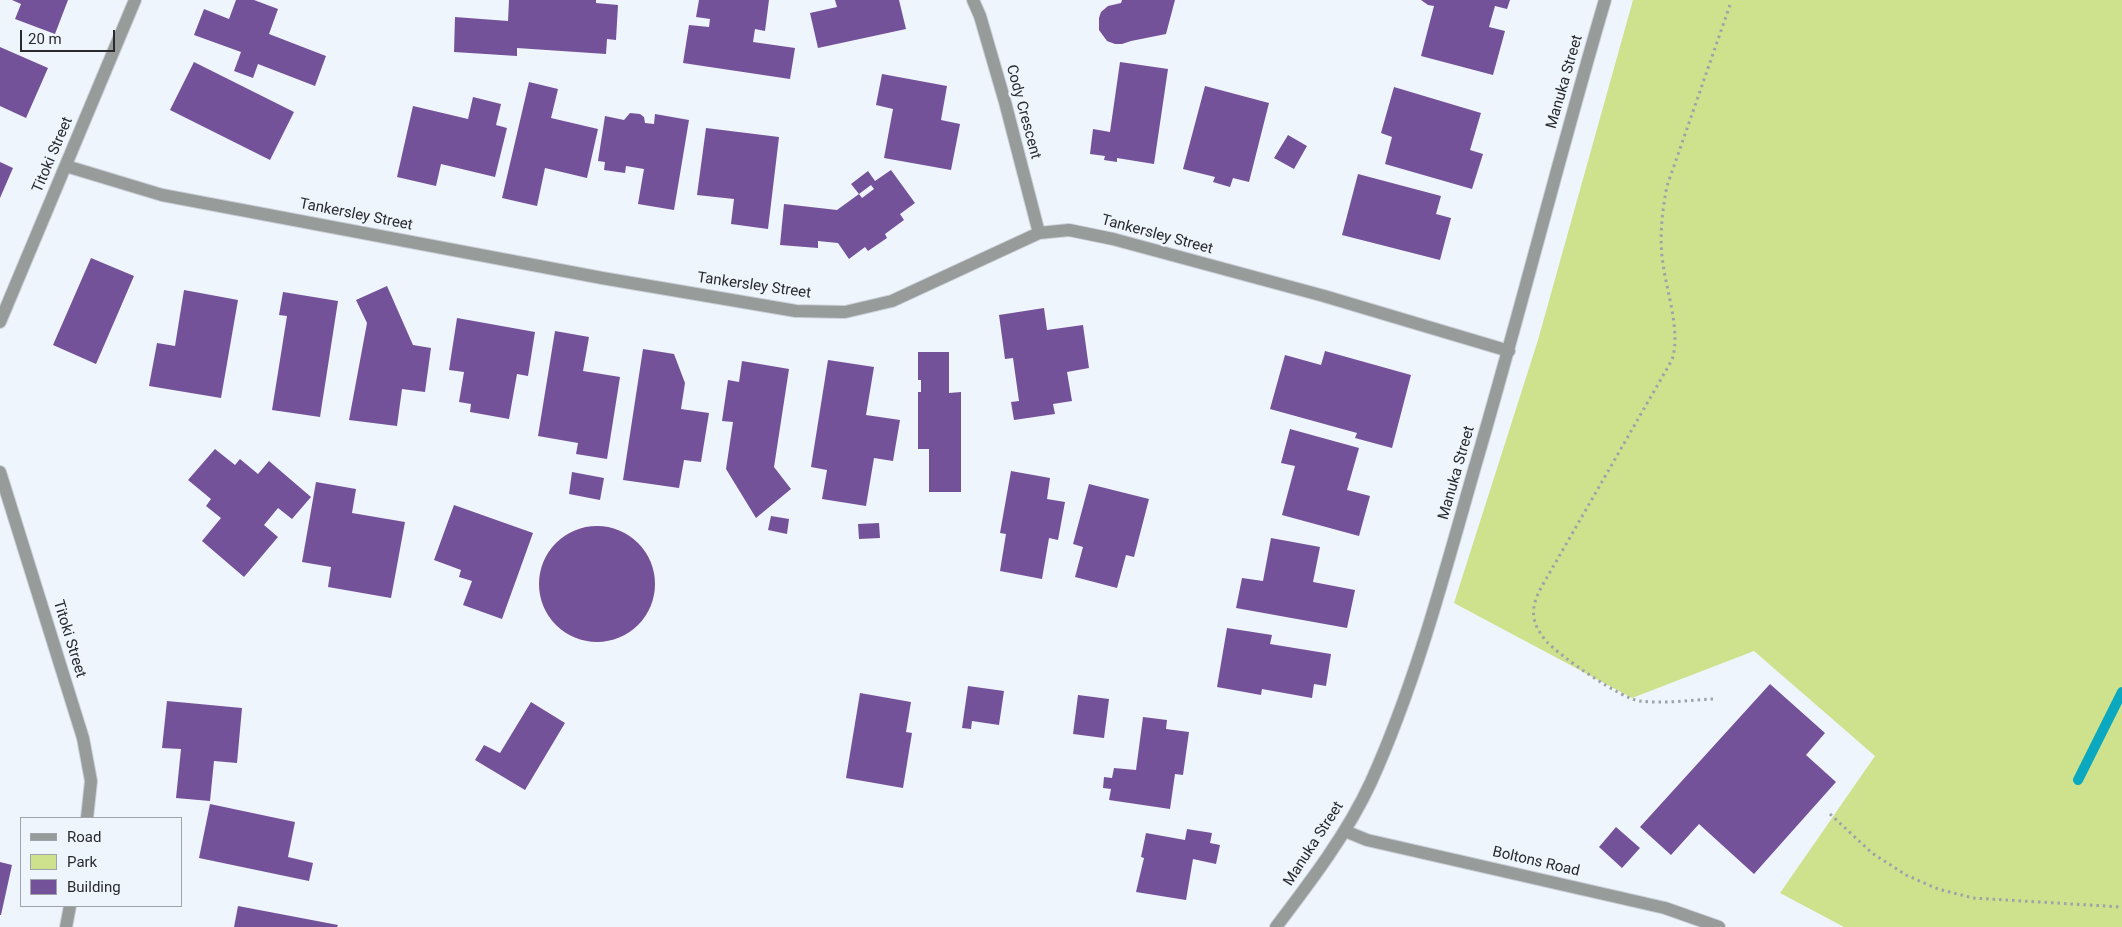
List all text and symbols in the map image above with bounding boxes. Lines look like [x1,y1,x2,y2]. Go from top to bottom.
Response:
scale bar [22,20,118,52]
text: 20 m [28,30,62,48]
street label: Manuka Street [1543,33,1587,131]
street label: Cody Crescent [1002,63,1044,161]
street label: Titoki Street [29,114,77,196]
street label: Tankersley Street [298,195,414,235]
street label: Tankersley Street [1099,211,1215,259]
street label: Tankersley Street [696,269,812,303]
street label: Manuka Street [1435,424,1479,522]
street label: Titoki Street [49,598,89,680]
street label: Manuka Street [1280,798,1348,890]
legend [20,817,182,907]
text: Road [67,828,101,846]
street label: Boltons Road [1491,843,1581,881]
text: Park [67,853,97,871]
text: Building [67,878,121,896]

